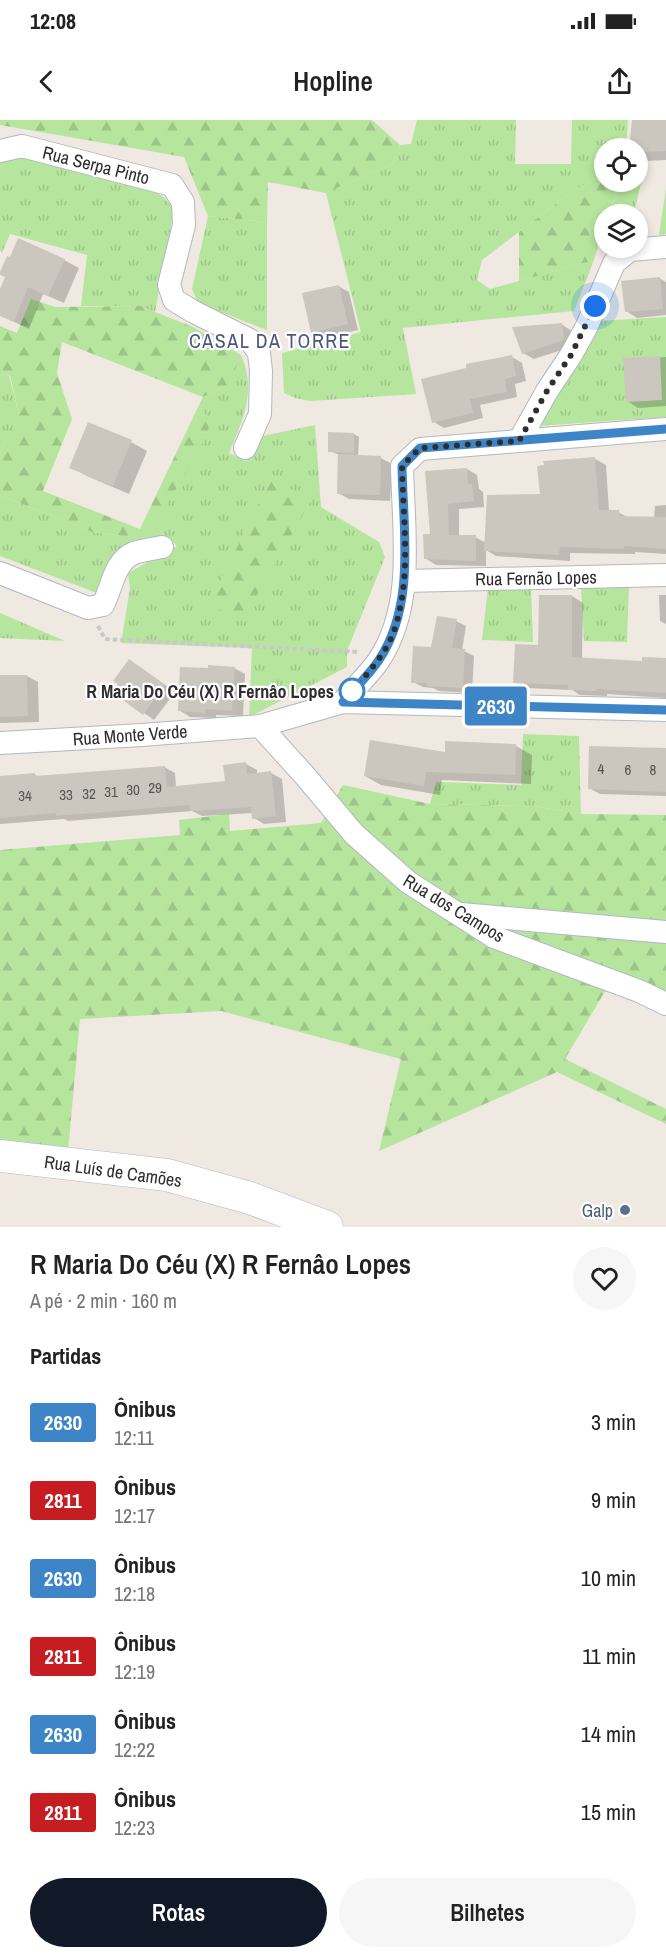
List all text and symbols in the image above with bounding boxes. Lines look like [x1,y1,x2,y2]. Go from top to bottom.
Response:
text: 12:08 [30,6,76,36]
text: Hopline [293,63,373,99]
icon: back [30,65,63,98]
icon: share [603,65,636,98]
map controls [594,138,648,258]
button: locate [594,138,648,192]
street label: Rua Serpa Pinto [40,140,152,190]
button: layers [594,204,648,258]
your location [580,291,610,321]
district label: CASAL DA TORRE [189,327,351,354]
street label: Rua Fernão Lopes [475,564,597,592]
marker: R Maria Do Céu (X) R Fernâo Lopes [339,678,365,704]
place label: R Maria Do Céu (X) R Fernâo Lopes [86,679,334,704]
line badge: 2630 [454,686,538,726]
text: 2630 [477,692,515,721]
street label: Rua Monte Verde [72,719,188,751]
house number: 4 [598,758,605,779]
house number: 6 [625,759,632,780]
house number: 8 [650,759,657,780]
house number: 29 [148,777,162,798]
house number: 30 [126,779,140,800]
house number: 31 [104,781,118,802]
house number: 32 [82,783,96,804]
house number: 33 [59,784,73,805]
house number: 34 [18,785,32,806]
street label: Rua dos Campos [399,868,509,948]
street label: Rua Luís de Camões [43,1149,183,1193]
place label: Galp [582,1198,613,1223]
marker: Galp [618,1203,632,1217]
text: R Maria Do Céu (X) R Fernâo Lopes [30,1245,411,1283]
button: heart [573,1247,636,1310]
text: A pé · 2 min · 160 m [30,1287,177,1314]
text: Partidas [30,1341,101,1371]
text: Ônibus [114,1394,176,1424]
text: 3 min [591,1407,636,1437]
text: 2630 [44,1408,82,1437]
text: 12:11 [114,1424,154,1451]
text: Ônibus [114,1472,176,1502]
text: 9 min [591,1485,636,1515]
text: 2811 [44,1486,82,1515]
text: 12:17 [114,1502,155,1529]
text: Ônibus [114,1550,176,1580]
text: 10 min [581,1563,636,1593]
text: 2630 [44,1564,82,1593]
text: 12:18 [114,1580,155,1607]
text: Ônibus [114,1628,176,1658]
text: 11 min [582,1641,636,1671]
text: 2811 [44,1642,82,1671]
text: 12:19 [114,1658,155,1685]
text: Ônibus [114,1706,176,1736]
text: 14 min [581,1719,636,1749]
text: 2630 [44,1720,82,1749]
text: 12:22 [114,1736,155,1763]
text: Ônibus [114,1784,176,1814]
text: 15 min [581,1797,636,1827]
text: 2811 [44,1798,82,1827]
text: 12:23 [114,1814,155,1841]
button: Rotas [30,1878,327,1947]
button: Bilhetes [339,1878,636,1947]

